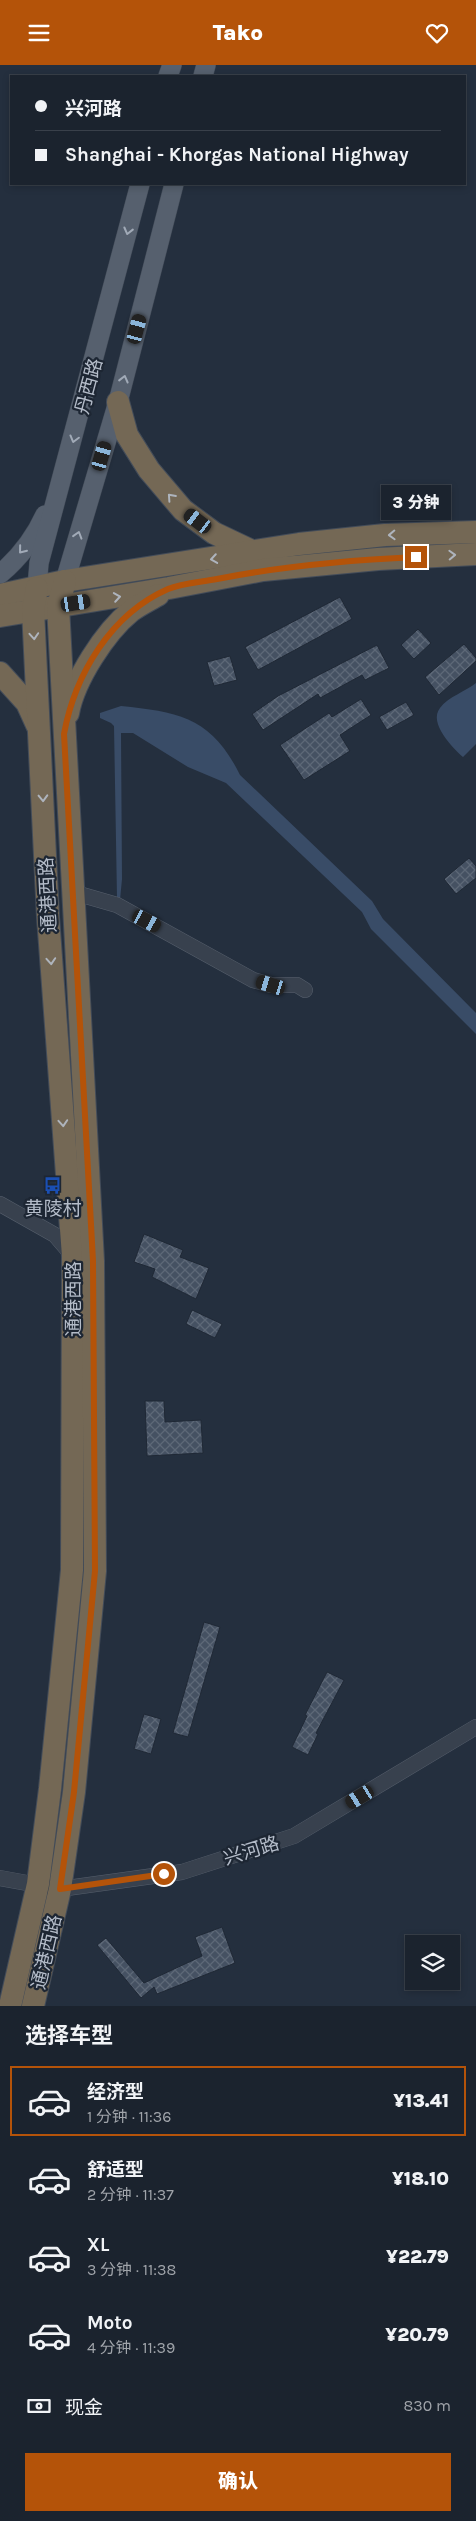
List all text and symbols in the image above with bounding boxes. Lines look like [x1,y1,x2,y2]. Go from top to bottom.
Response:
icon: menu [25,19,53,47]
icon: heart [423,19,451,47]
text: Tako [213,20,263,46]
text: 兴河路 [65,98,122,120]
text: Shanghai - Khorgas National Highway [65,144,409,166]
one-way arrow [123,226,133,235]
car [125,313,148,345]
street label: 丹西路 [71,356,107,417]
one-way arrow [118,374,129,383]
one-way arrow [69,435,79,443]
car [90,440,113,472]
callout: 3 分钟 [381,485,451,519]
one-way arrow [168,493,177,502]
text: 3 分钟 [393,493,439,512]
car [181,506,214,536]
one-way arrow [388,530,396,540]
one-way arrow [73,531,83,539]
one-way arrow [19,545,28,554]
route end [405,546,427,568]
one-way arrow [448,549,456,560]
one-way arrow [210,553,218,563]
one-way arrow [113,592,122,602]
car [60,593,91,613]
one-way arrow [29,632,40,640]
one-way arrow [38,795,48,803]
street label: 通港西路 [35,856,61,933]
car [130,907,163,935]
one-way arrow [45,957,56,965]
car [254,973,287,997]
one-way arrow [57,1119,68,1127]
bus stop icon: 黄陵村 [43,1175,63,1195]
place label: 黄陵村 [24,1198,82,1220]
street label: 通港西路 [63,1261,85,1337]
car [343,1783,376,1811]
street label: 兴河路 [221,1832,282,1870]
route start [153,1863,175,1885]
street label: 通港西路 [28,1913,66,1992]
map controls [405,1935,460,1990]
button: layers [405,1935,460,1990]
text: 选择车型 [25,2023,113,2049]
icon: car [27,2079,72,2124]
text: 经济型 [87,2081,144,2103]
text: ¥13.41 [393,2090,449,2112]
text: 1 分钟 · 11:36 [87,2107,171,2126]
icon: car [27,2157,72,2202]
text: 舒适型 [87,2159,144,2181]
text: ¥18.10 [392,2168,449,2190]
text: 2 分钟 · 11:37 [87,2185,174,2204]
text: XL [87,2234,109,2256]
icon: car [27,2235,72,2280]
text: ¥22.79 [386,2246,449,2268]
text: 3 分钟 · 11:38 [87,2260,176,2279]
text: Moto [87,2312,133,2334]
icon: car [27,2313,72,2358]
text: ¥20.79 [385,2324,449,2346]
text: 4 分钟 · 11:39 [87,2338,175,2357]
icon: cash [25,2392,53,2420]
text: 830 m [403,2396,451,2415]
text: 现金 [65,2397,103,2419]
button: 确认 [25,2453,451,2511]

